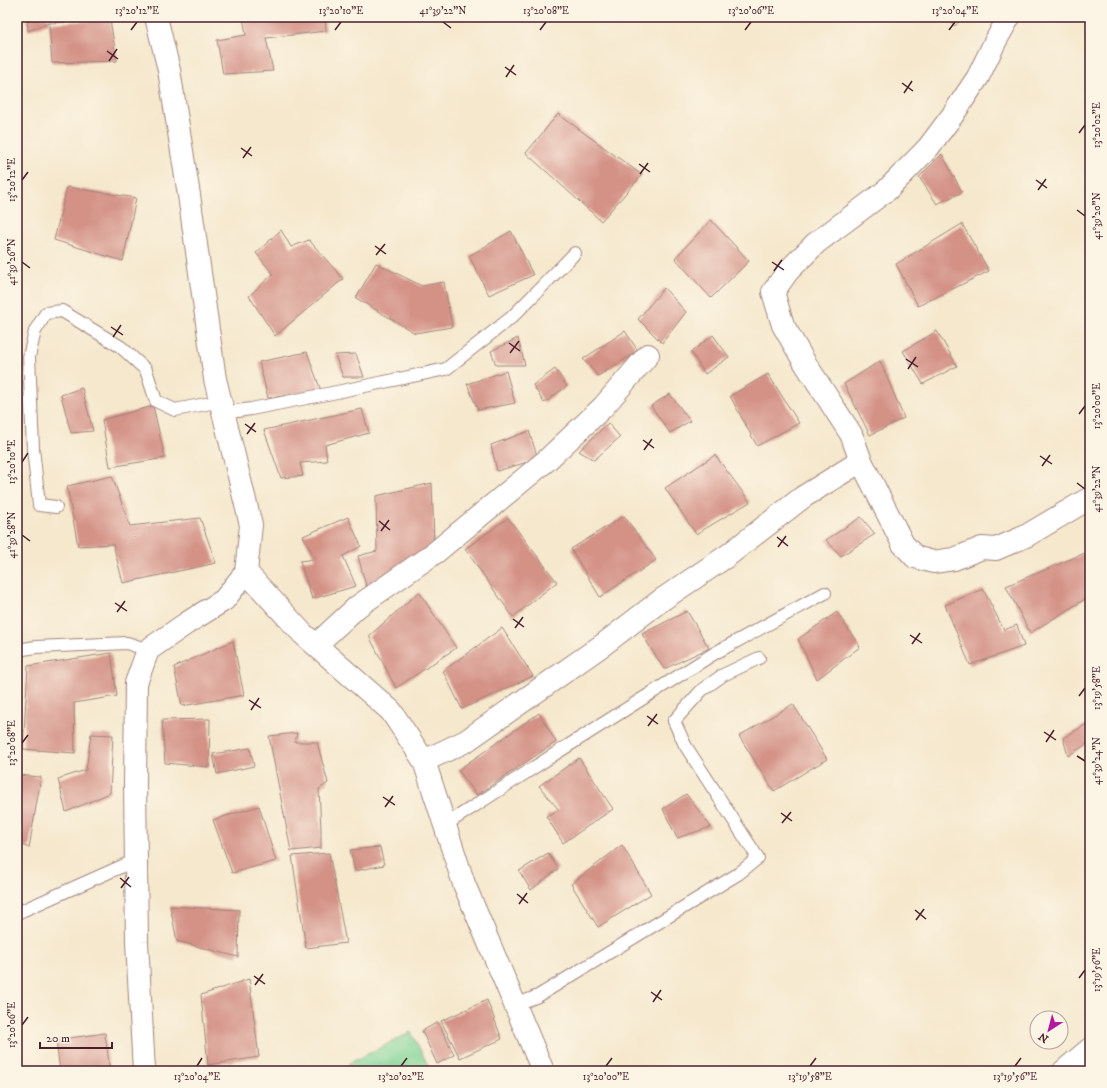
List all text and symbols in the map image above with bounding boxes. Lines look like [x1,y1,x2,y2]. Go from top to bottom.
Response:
text: 13°20'12"E [115,5,159,17]
text: 13°20'10"E [319,5,363,17]
text: 41°39'22"N [420,5,466,17]
text: 13°20'08"E [523,5,569,17]
text: 13°20'06"E [728,5,774,17]
text: 13°20'04"E [932,5,978,17]
text: 13°20'02"E [1091,102,1103,148]
text: 13°20'12"E [6,158,18,202]
text: 41°39'20"N [1091,192,1103,240]
text: 41°39'26"N [6,238,18,286]
text: 13°20'00"E [1091,383,1103,429]
text: 13°20'10"E [6,440,18,484]
text: 41°39'22"N [1091,466,1103,512]
text: 41°39'28"N [6,512,18,559]
text: 13°19'58"E [1091,666,1103,710]
text: 13°20'08"E [6,720,18,766]
text: 41°39'24"N [1091,737,1103,785]
text: 13°19'56"E [1091,948,1103,992]
text: 13°20'06"E [6,1002,18,1048]
north arrow [1029,1010,1069,1050]
scale bar [40,1024,112,1050]
text: N [1036,1029,1051,1046]
text: 20 m [46,1031,70,1046]
text: 13°20'04"E [174,1071,220,1083]
text: 13°20'02"E [378,1071,424,1083]
text: 13°20'00"E [583,1071,629,1083]
text: 13°19'58"E [788,1071,832,1083]
text: 13°19'56"E [993,1071,1037,1083]

